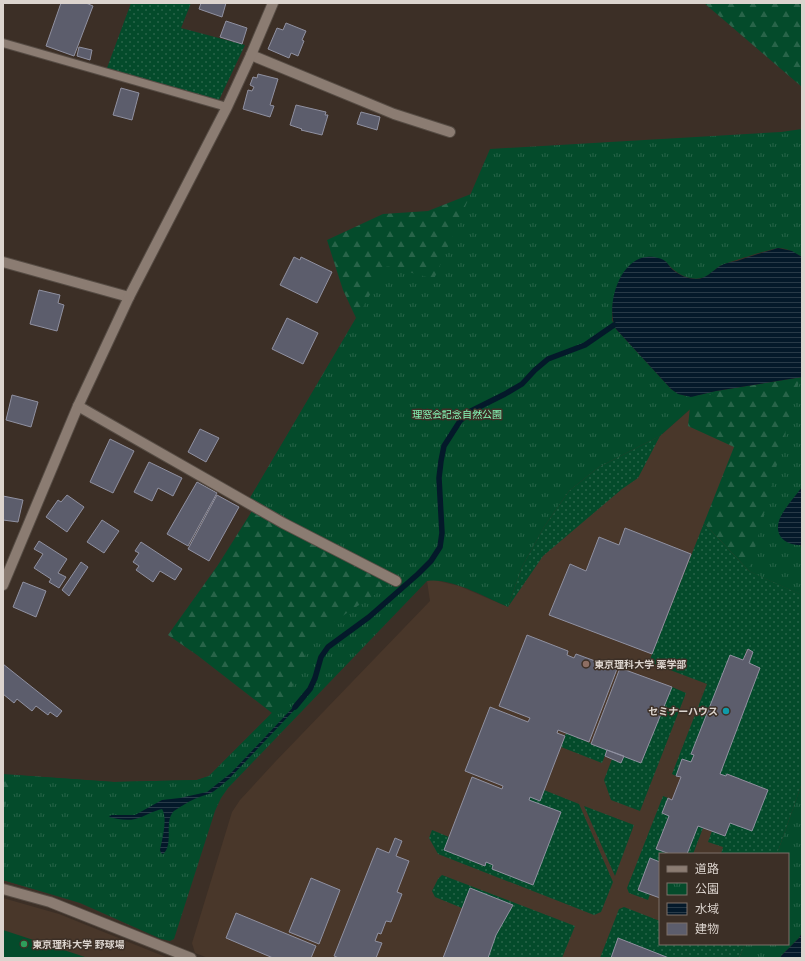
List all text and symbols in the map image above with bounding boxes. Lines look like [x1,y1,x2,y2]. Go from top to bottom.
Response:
park label: 理窓会記念自然公園 [412,408,502,421]
place label: 東京理科大学 薬学部 [594,658,687,671]
marker: 東京理科大学 薬学部 [581,659,591,669]
place label: セミナーハウス [648,705,718,718]
marker: セミナーハウス [721,706,731,716]
legend [659,853,789,945]
text: 道路 [695,861,719,876]
text: 公園 [695,881,719,896]
text: 水域 [695,901,719,916]
text: 建物 [695,921,719,936]
place label: 東京理科大学 野球場 [32,938,125,951]
marker: 東京理科大学 野球場 [19,939,29,949]

